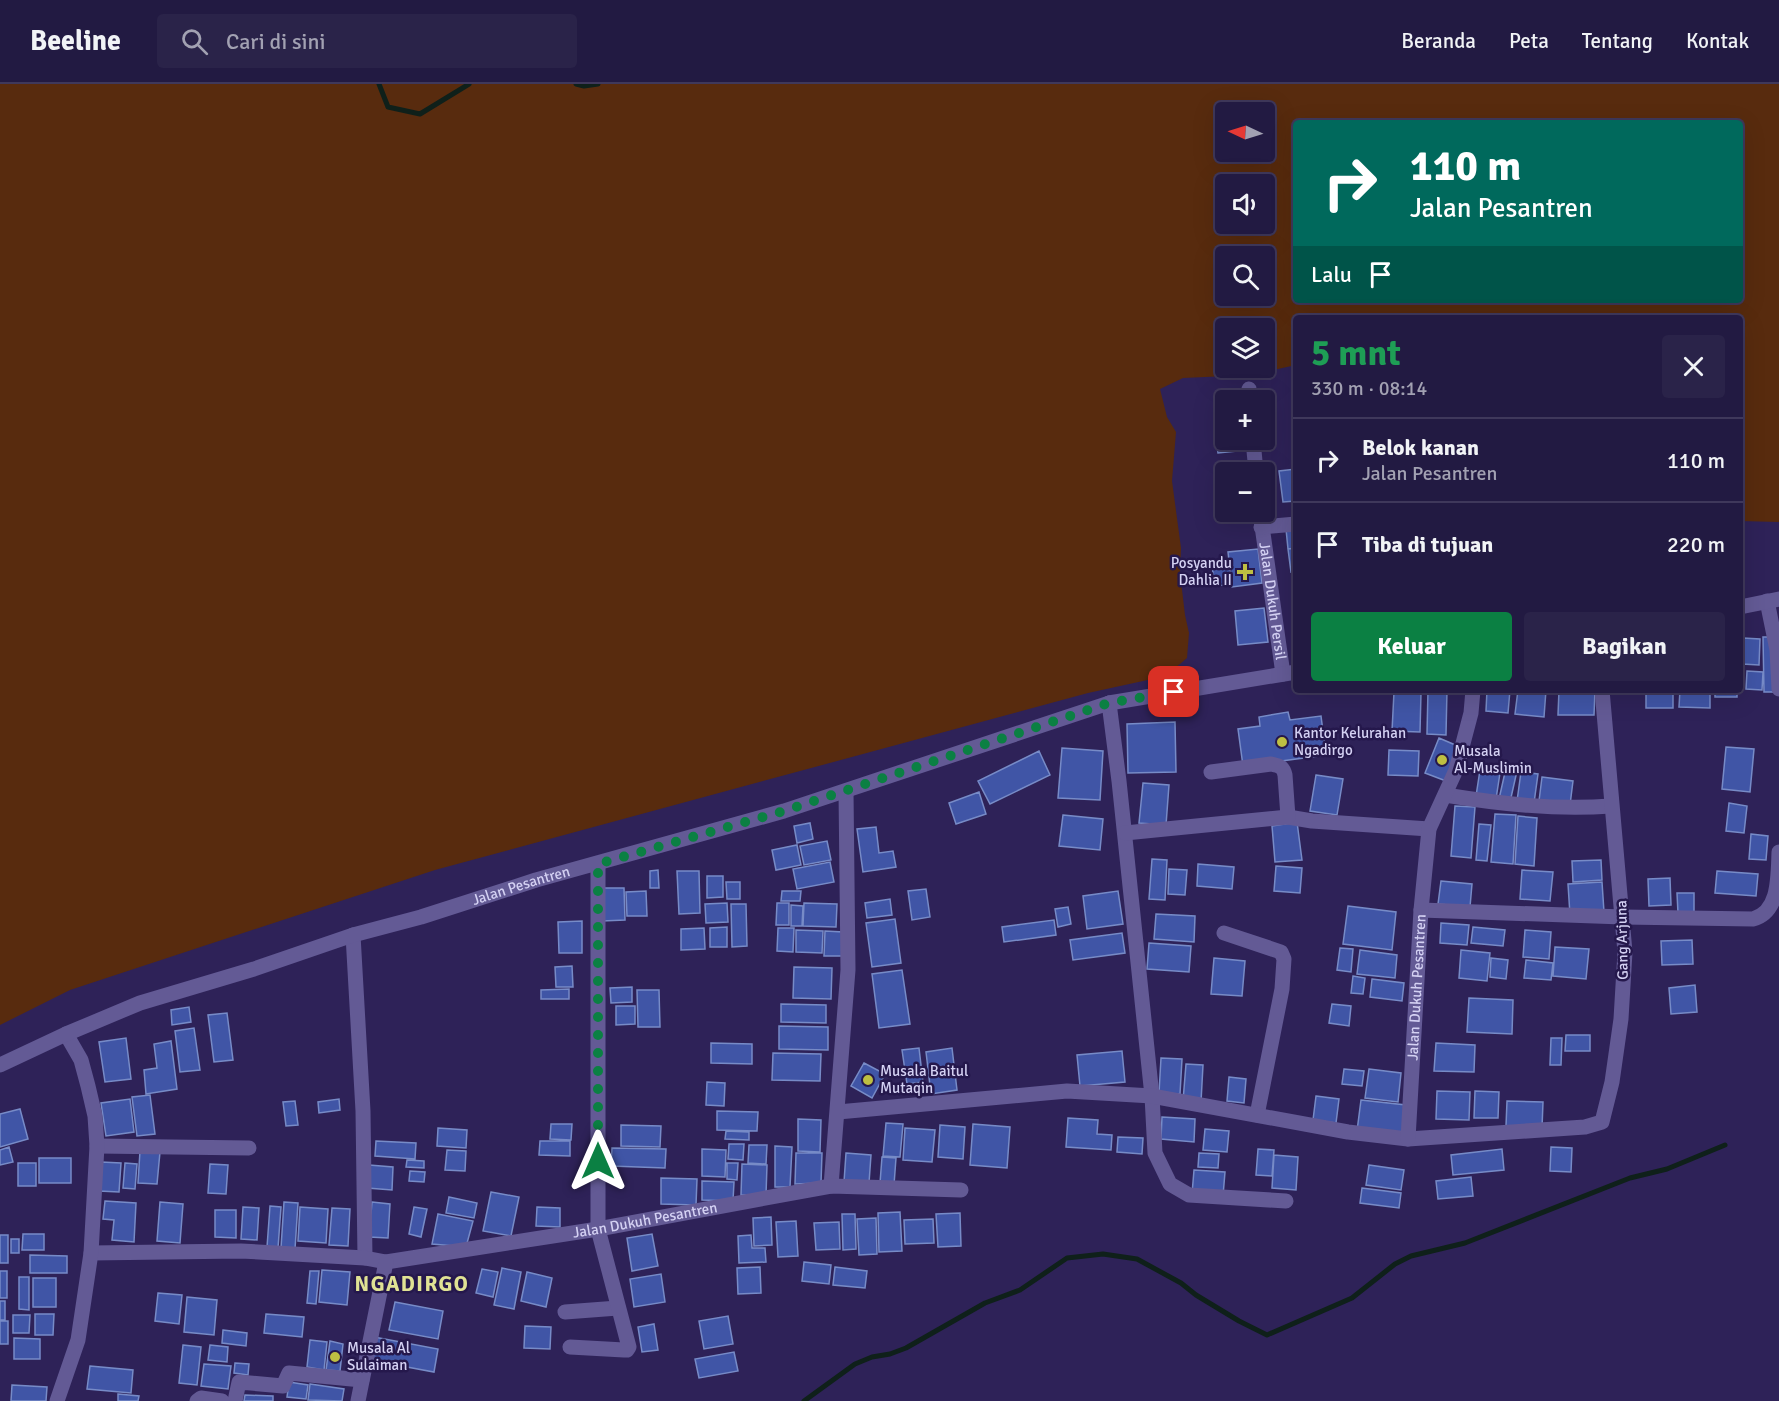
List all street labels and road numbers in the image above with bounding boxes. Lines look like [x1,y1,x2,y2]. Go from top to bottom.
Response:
street label: Jalan Dukuh Persil [1255,541,1290,661]
street label: Jalan Pesantren [470,862,572,909]
street label: Gang Arjuna [1612,900,1632,980]
street label: Jalan Dukuh Pesantren [1403,914,1430,1061]
street label: Jalan Dukuh Pesantren [571,1198,719,1242]

